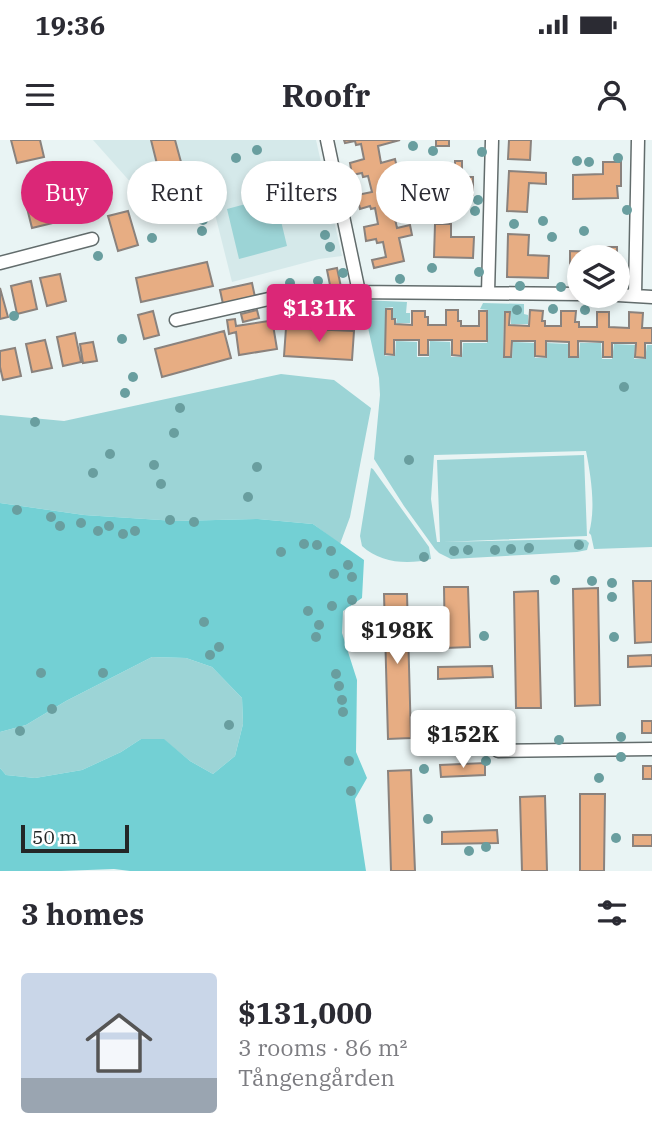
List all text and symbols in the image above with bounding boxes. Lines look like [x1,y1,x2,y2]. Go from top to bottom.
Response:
text: 19:36 [35,8,105,42]
text: Roofr [282,74,370,116]
icon: menu [21,76,59,114]
icon: person [593,76,631,114]
chip: Buy [21,161,113,224]
chip: Rent [127,161,227,224]
chip: Filters [241,161,362,224]
chip: New [376,161,474,224]
map controls [567,245,630,308]
button: layers [567,245,630,308]
pin: $131K [270,284,368,344]
text: $131K [283,292,355,322]
pin: $198K [348,606,446,666]
text: $198K [361,614,433,644]
pin: $152K [414,710,512,770]
text: $152K [427,718,499,748]
scale bar [21,822,130,854]
text: 50 m [32,825,77,849]
text: 3 homes [21,894,144,933]
icon: filters [593,894,631,932]
text: $131,000 [238,993,372,1032]
icon: home [77,1001,161,1085]
text: 3 rooms · 86 m² [238,1032,408,1062]
text: Tångengården [238,1062,395,1092]

